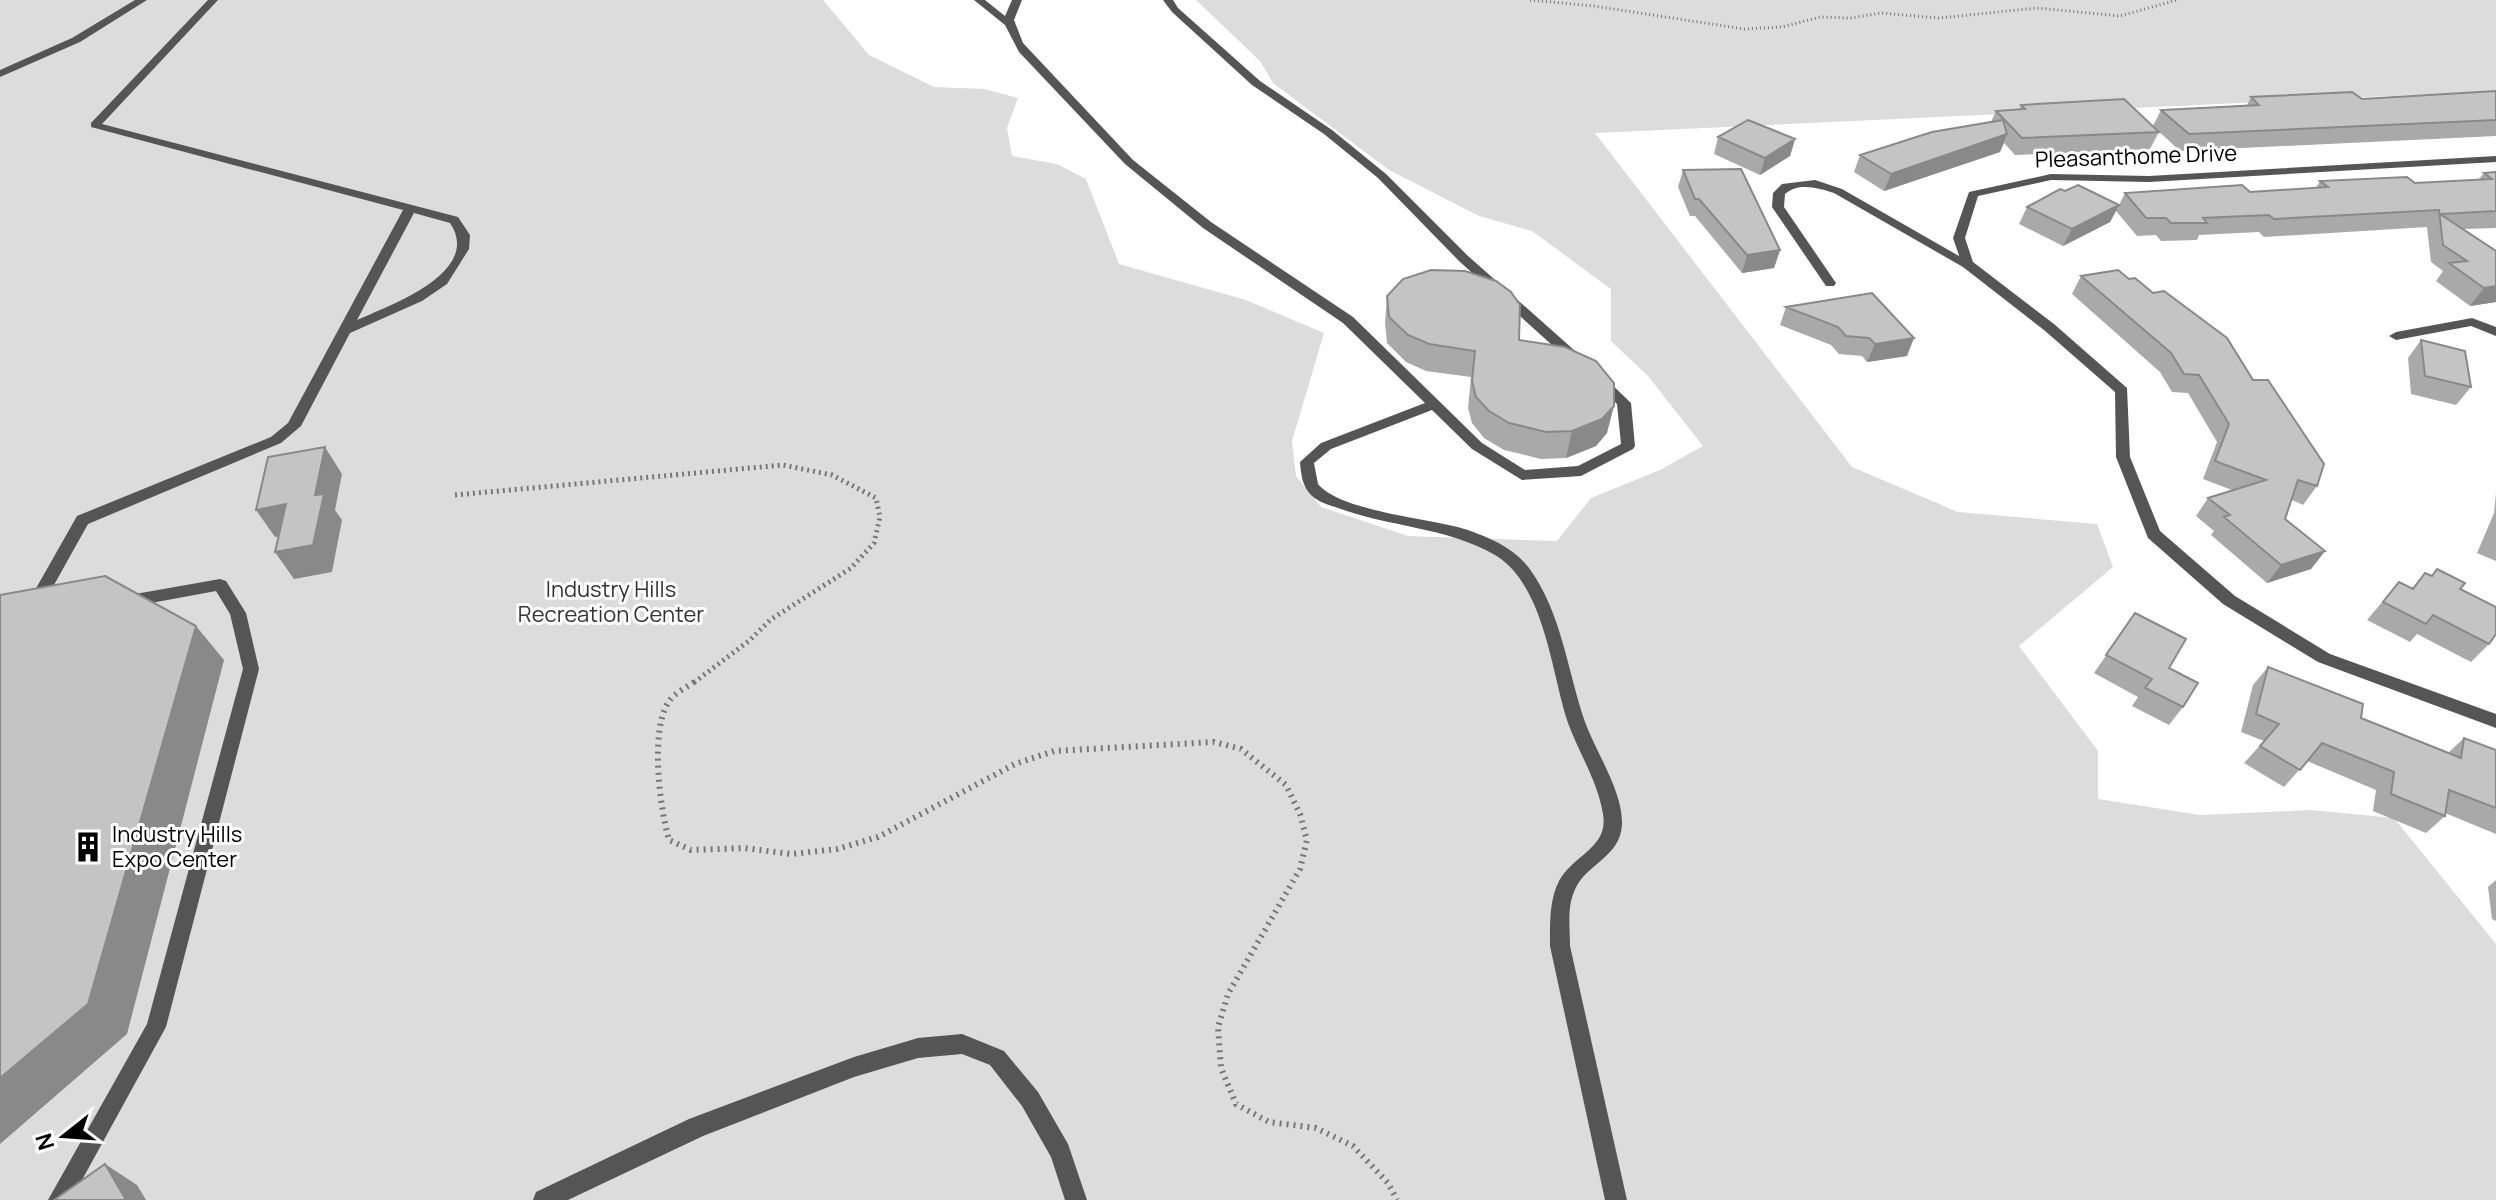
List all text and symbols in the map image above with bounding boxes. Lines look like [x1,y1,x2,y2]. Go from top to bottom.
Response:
street label: Pleasanthome Drive [2034,137,2238,175]
park label: Industry Hills Recreation Center [518,574,704,629]
place label: Industry Hills Expo Center [112,819,242,874]
building icon: Industry Hills Expo Center [71,830,105,864]
north arrow [24,1096,104,1176]
text: N [28,1130,62,1154]

